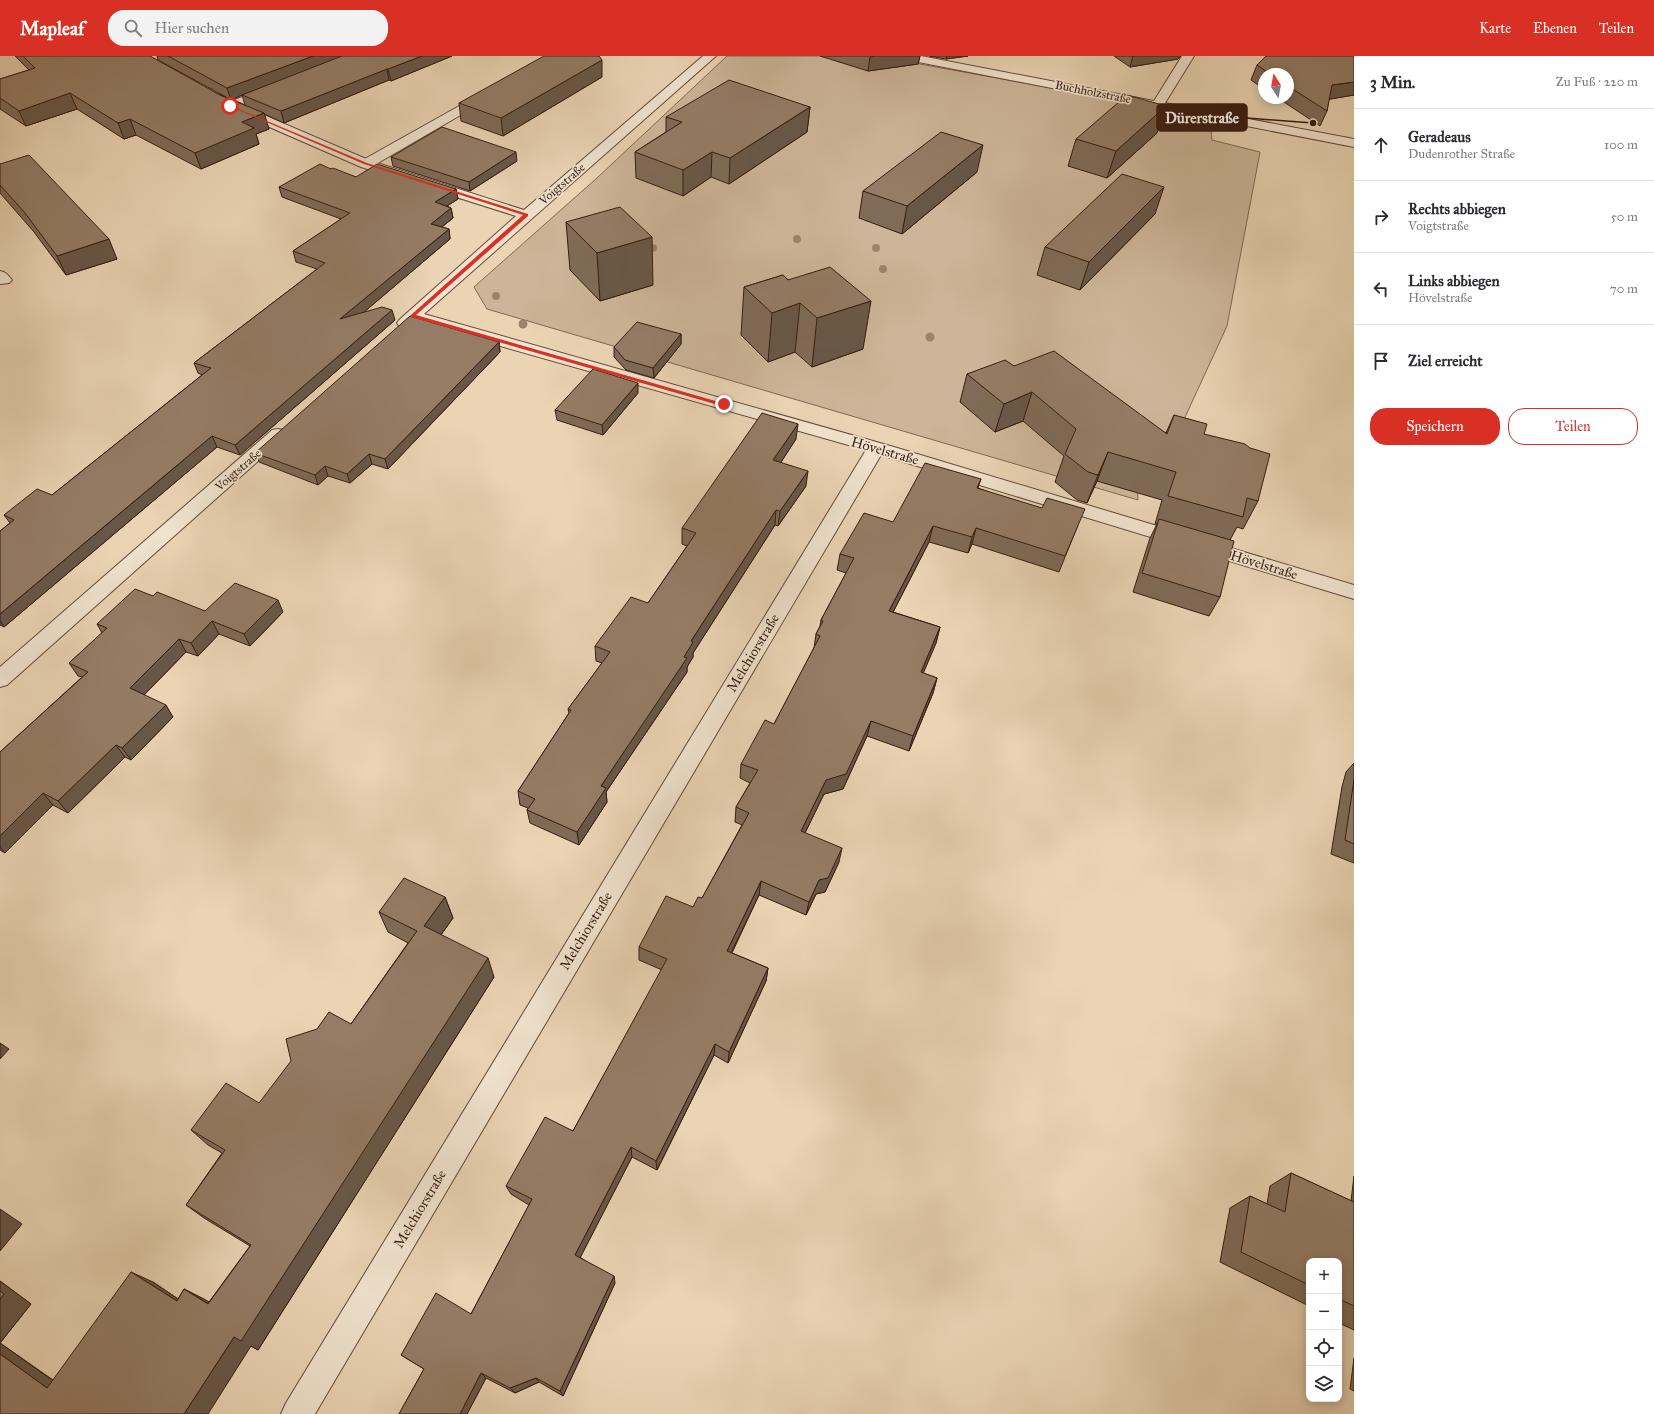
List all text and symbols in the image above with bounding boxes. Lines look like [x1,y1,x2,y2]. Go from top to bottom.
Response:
search box [108,10,388,46]
text: Mapleaf [20,17,84,40]
icon: search [122,17,144,39]
text: Hier suchen [154,19,229,37]
text: Karte [1479,20,1511,37]
text: Ebenen [1533,20,1577,37]
text: Teilen [1599,20,1634,37]
north arrow [1258,68,1294,104]
text: 3 Min. [1370,72,1415,93]
text: Zu Fuß · 220 m [1556,74,1638,90]
street label: Buchholzstraße [1054,78,1132,106]
route start [221,97,239,115]
callout: Dürerstraße [1157,104,1247,131]
text: Dürerstraße [1165,109,1240,127]
text: Geradeaus [1408,128,1471,146]
icon: ahead [1370,134,1392,156]
text: 100 m [1604,137,1638,153]
text: Dudenrother Straße [1408,146,1515,162]
street label: Voigtstraße [535,160,588,209]
text: Rechts abbiegen [1408,200,1506,218]
icon: right [1370,206,1392,228]
text: 50 m [1611,209,1638,225]
text: Voigtstraße [1408,218,1469,234]
text: Links abbiegen [1408,272,1500,290]
icon: left [1370,278,1392,300]
text: 70 m [1610,281,1638,297]
text: Hövelstraße [1408,290,1473,306]
icon: arrive [1370,350,1392,372]
text: Ziel erreicht [1408,352,1483,370]
route end [715,395,733,413]
button: Speichern [1370,408,1500,445]
button: Teilen [1508,408,1638,445]
street label: Hövelstraße [849,433,921,469]
street label: Voigtstraße [211,446,264,495]
street label: Hövelstraße [1228,547,1300,583]
street label: Melchiorstraße [723,611,783,695]
street label: Melchiorstraße [556,889,616,973]
street label: Melchiorstraße [390,1167,450,1251]
map controls [1306,1258,1342,1402]
button: + [1306,1258,1342,1294]
button: − [1306,1294,1342,1330]
button: locate [1306,1330,1342,1366]
button: layers [1306,1366,1342,1402]

